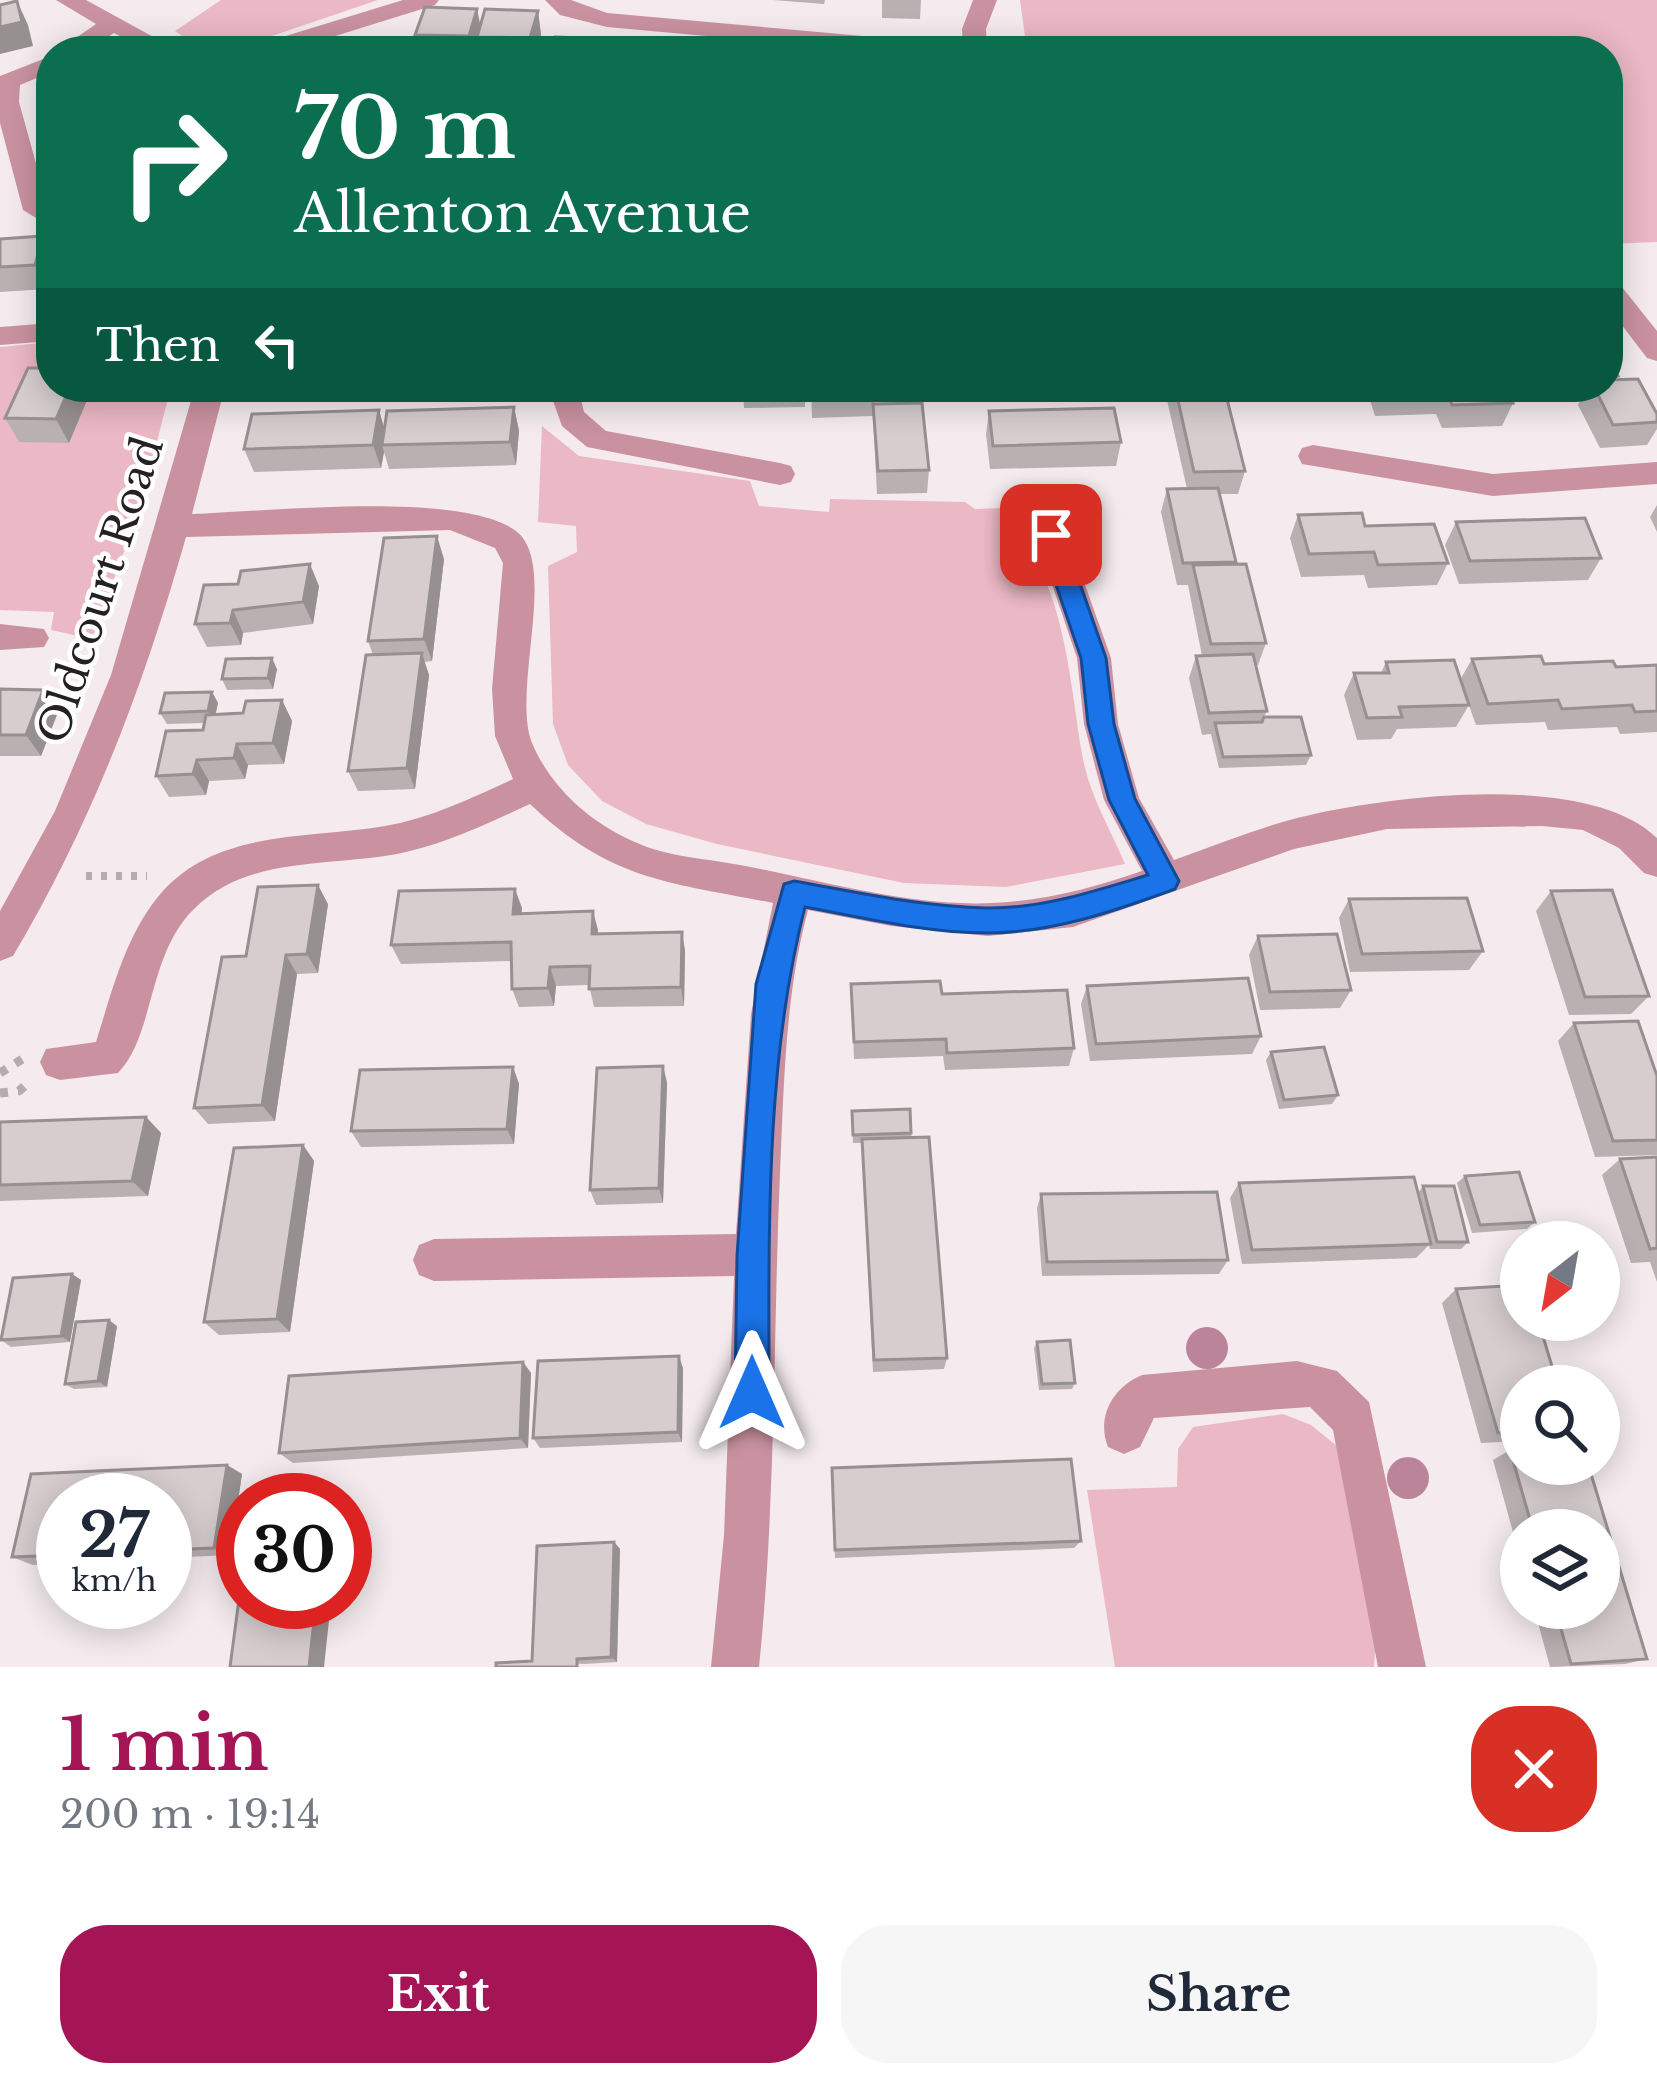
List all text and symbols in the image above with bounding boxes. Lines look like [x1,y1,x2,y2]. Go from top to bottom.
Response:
text: 70 m [294,77,516,181]
icon: right [96,84,252,240]
text: Allenton Avenue [294,180,751,247]
icon: left [244,312,310,378]
text: Then [96,317,220,373]
street label: Oldcourt Road [26,430,174,750]
pin [1000,484,1102,586]
icon: arrive [1018,502,1084,568]
north arrow [1500,1221,1620,1341]
map controls [1500,1221,1620,1629]
position arrow [689,1330,815,1456]
button: search [1500,1365,1620,1485]
speed limit sign: 30 [216,1473,372,1629]
text: 27 [79,1499,149,1573]
button: layers [1500,1509,1620,1629]
text: km/h [71,1562,157,1599]
text: 1 min [60,1700,269,1789]
button: close [1471,1706,1597,1832]
text: 200 m · 19:14 [60,1790,320,1839]
button: Exit [60,1925,817,2063]
button: Share [841,1925,1597,2063]

